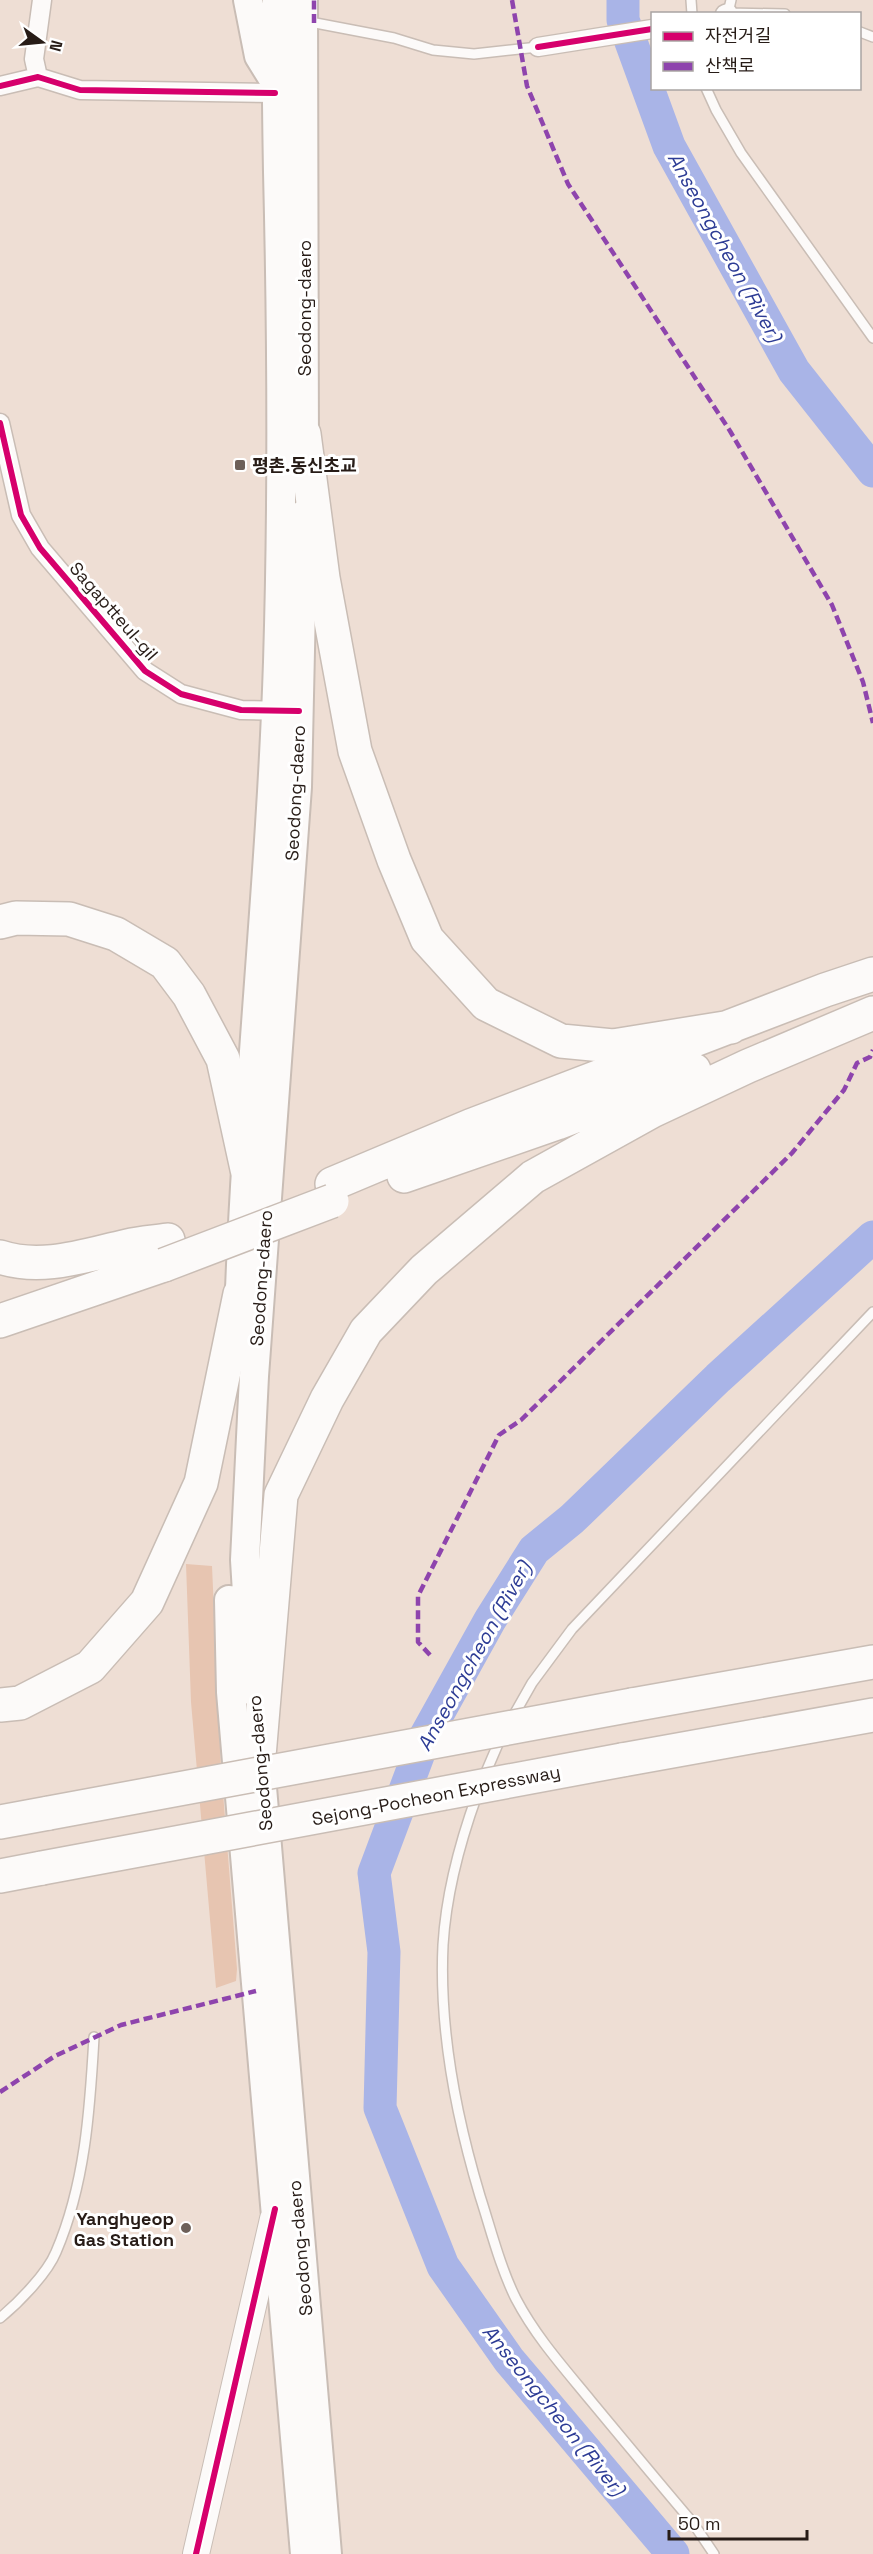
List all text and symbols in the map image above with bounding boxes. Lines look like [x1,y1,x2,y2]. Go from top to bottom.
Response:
north arrow [12,12,72,72]
legend [651,12,861,90]
text: 자전거길 [705,24,771,47]
text: N [44,38,68,54]
text: 산책로 [705,54,755,77]
water label: Anseongcheon (River) [662,148,789,348]
street label: Seodong-daero [293,240,316,376]
place label: 평촌.동신초교 [252,454,357,477]
marker: 평촌.동신초교 [233,458,247,472]
street label: Sagaptteul-gil [65,557,163,665]
street label: Seodong-daero [280,724,310,862]
street label: Seodong-daero [245,1209,277,1347]
water label: Anseongcheon (River) [411,1555,538,1755]
street label: Seodong-daero [243,1694,277,1832]
street label: Sejong-Pocheon Expressway [310,1760,562,1830]
street label: Seodong-daero [283,2179,317,2317]
place label: Yanghyeop Gas Station [74,2207,174,2251]
marker: Yanghyeop Gas Station [179,2221,193,2235]
water label: Anseongcheon (River) [477,2319,632,2502]
scale bar [669,2503,807,2541]
text: 50 m [678,2512,720,2535]

